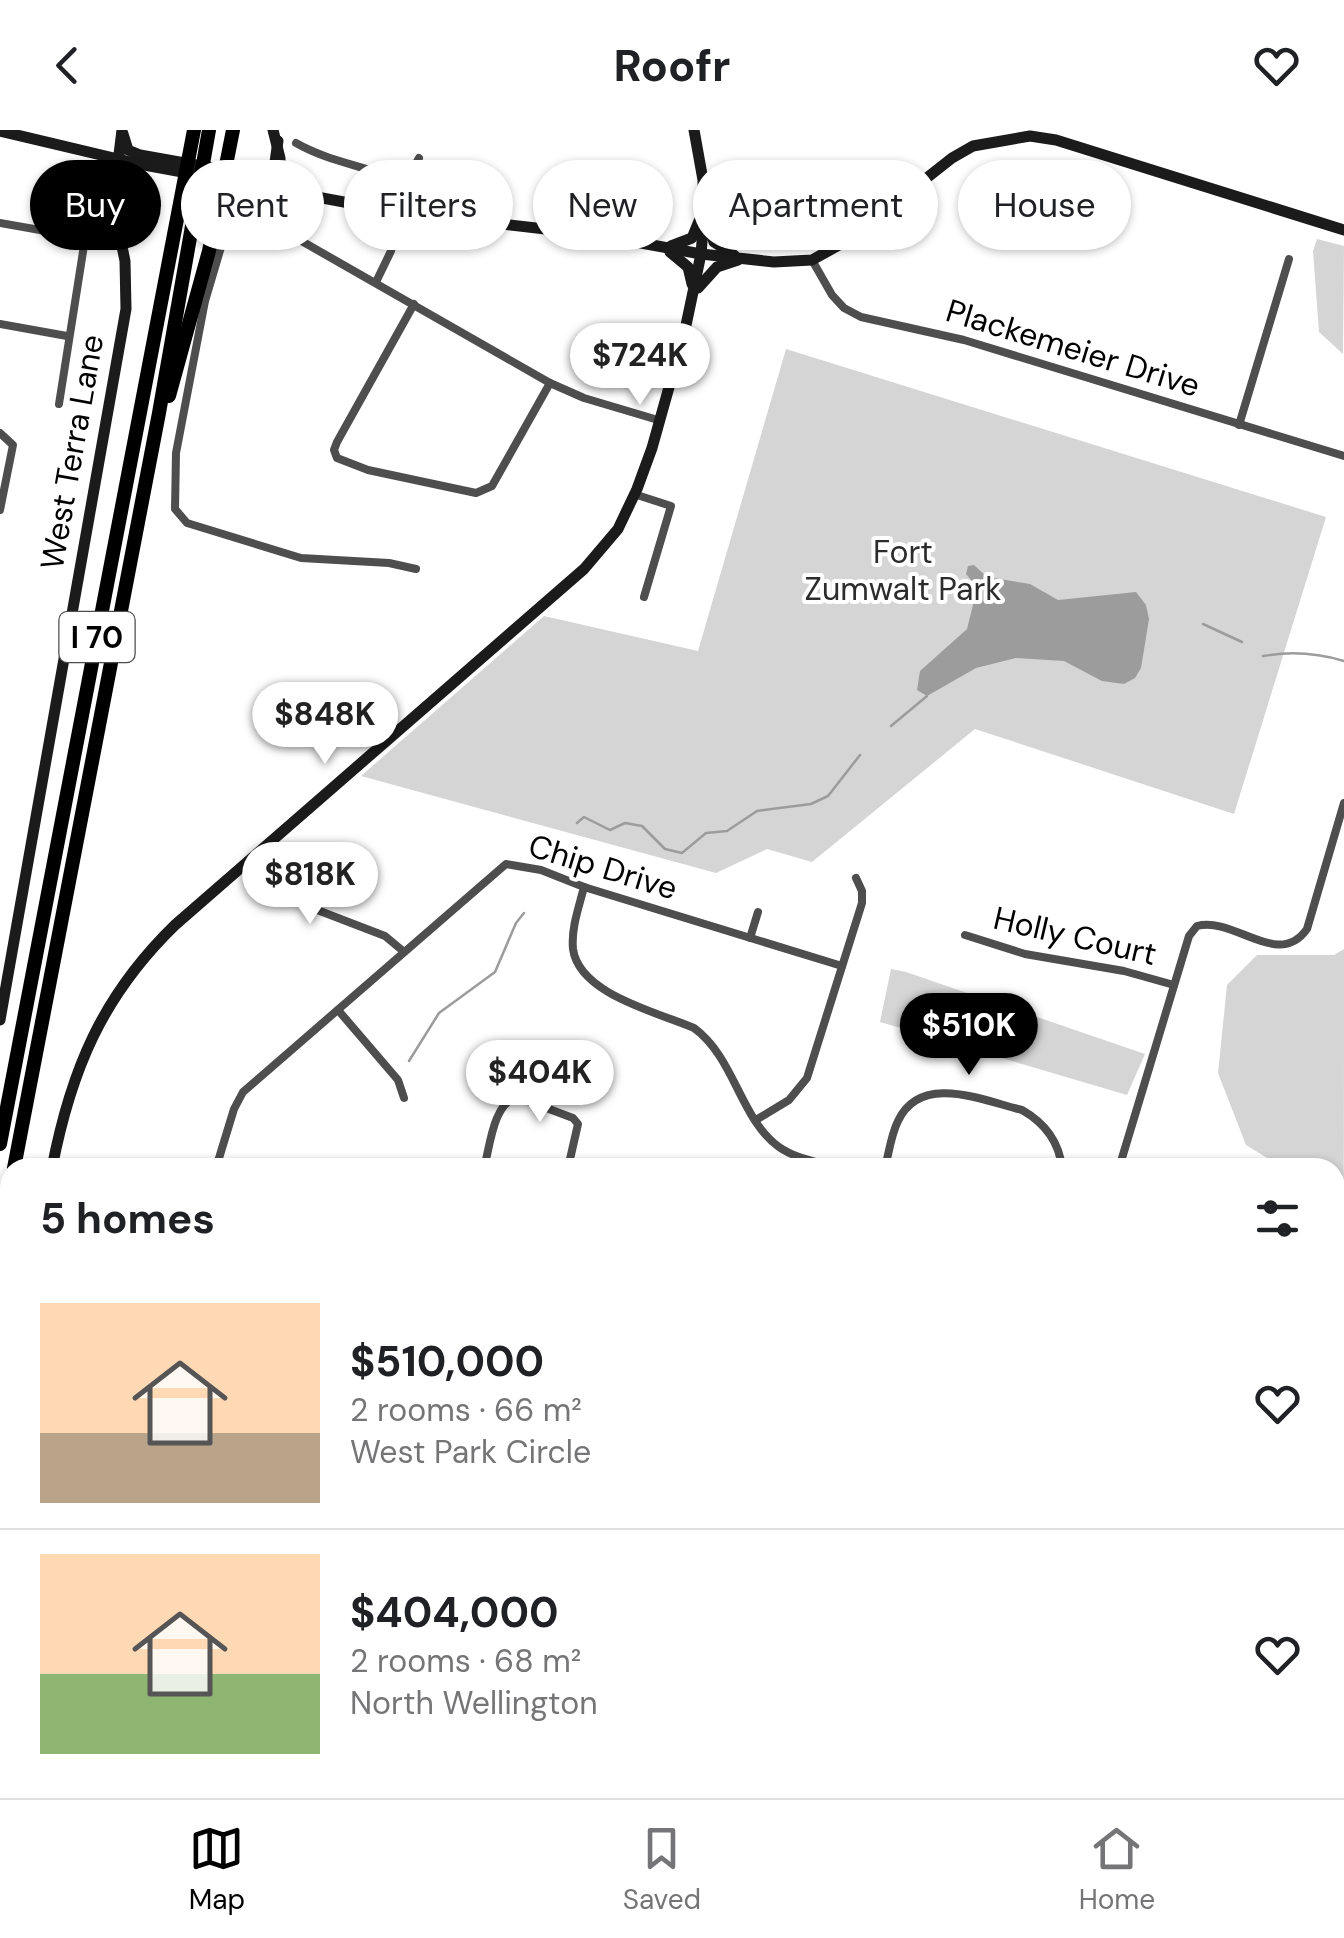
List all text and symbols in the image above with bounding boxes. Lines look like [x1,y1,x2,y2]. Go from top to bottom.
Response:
text: Roofr [613,36,731,95]
icon: back [40,38,95,93]
icon: heart [1249,38,1304,93]
chip: Buy [30,160,161,250]
chip: Rent [181,160,324,250]
chip: Filters [344,160,513,250]
chip: New [533,160,673,250]
chip: Apartment [693,160,938,250]
chip: House [958,160,1131,250]
street label: Plackemeier Drive [941,289,1205,407]
pin: $724K [570,323,710,408]
street label: West Terra Lane [31,331,113,573]
text: $724K [592,334,688,376]
park label: Fort Zumwalt Park [805,531,1001,610]
road number: I 70 [59,612,134,662]
pin: $848K [255,682,395,767]
text: $848K [274,693,376,735]
street label: Chip Drive [524,824,682,910]
pin: $818K [240,842,380,927]
text: $818K [264,853,356,895]
street label: Holly Court [989,897,1161,975]
pin: $510K [899,993,1039,1078]
text: $510K [922,1004,1016,1046]
pin: $404K [470,1040,610,1125]
text: $404K [488,1051,592,1093]
text: 5 homes [40,1191,215,1246]
icon: filters [1250,1191,1305,1246]
text: $510,000 [350,1334,544,1389]
icon: home [120,1343,240,1463]
icon: heart [1250,1376,1305,1431]
text: 2 rooms · 66 m² [350,1389,582,1431]
text: West Park Circle [350,1431,591,1473]
text: $404,000 [350,1585,559,1640]
icon: home [120,1594,240,1714]
icon: heart [1250,1627,1305,1682]
text: 2 rooms · 68 m² [350,1640,581,1682]
text: North Wellington [350,1682,598,1724]
tab: Map [189,1821,245,1918]
tab: Saved [623,1821,701,1918]
tab: Home [1079,1821,1155,1918]

